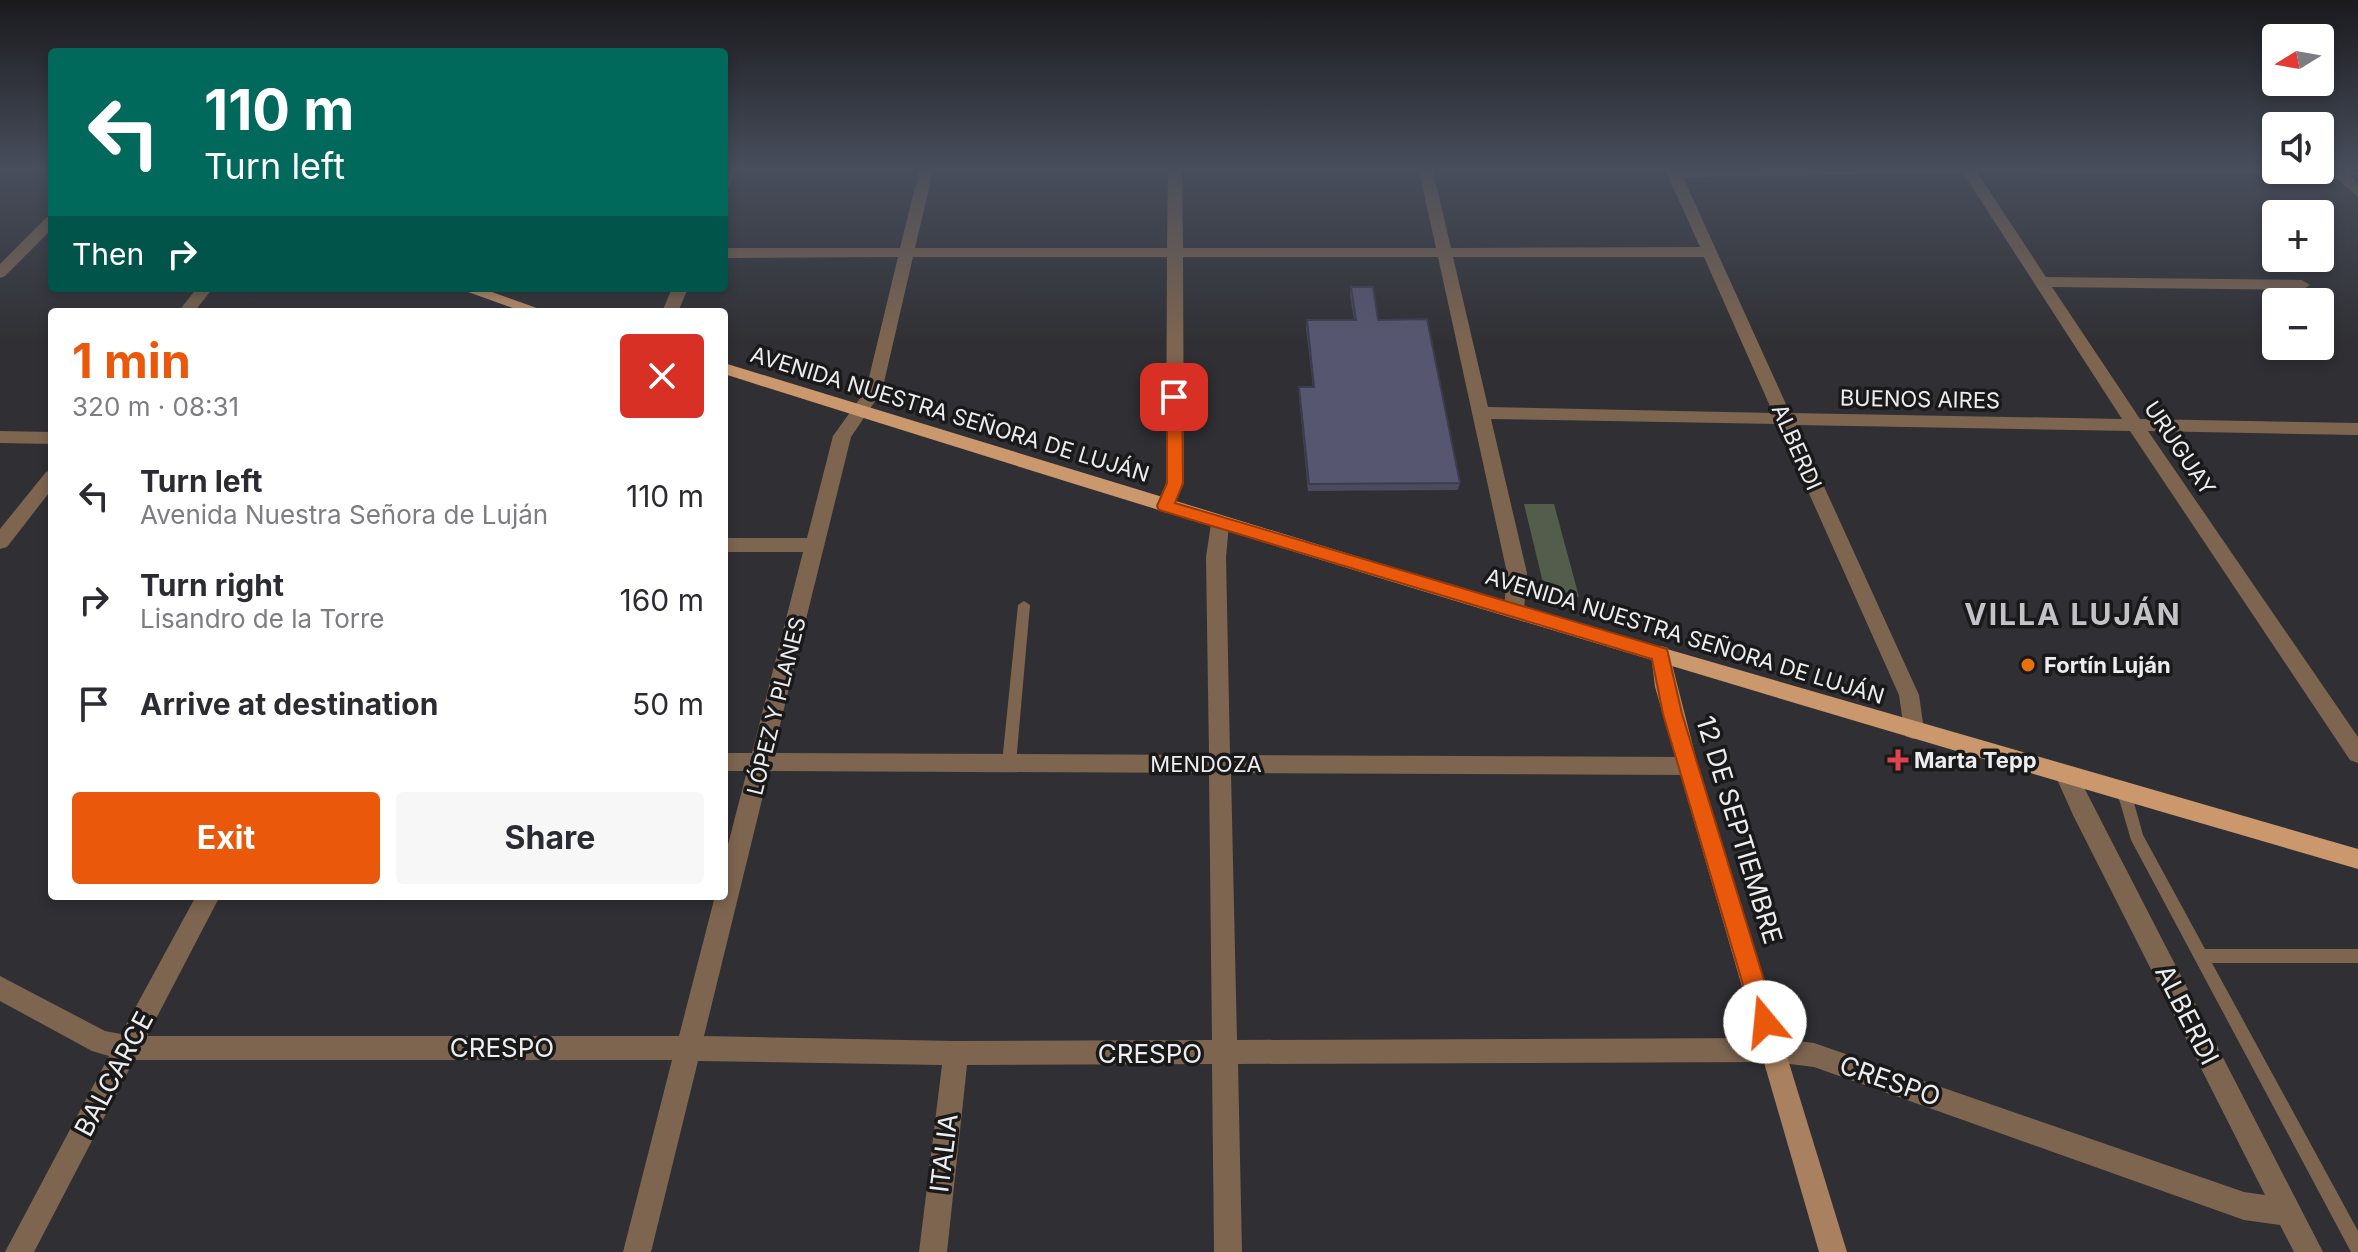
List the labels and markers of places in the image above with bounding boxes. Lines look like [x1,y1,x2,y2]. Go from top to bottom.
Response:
pin [1140,363,1208,431]
place label: Fortín Luján [2044,652,2171,678]
marker: Fortín Luján [2019,656,2037,674]
place label: Marta Tepp [1914,747,2037,773]
marker: Marta Tepp [1889,751,1907,769]

